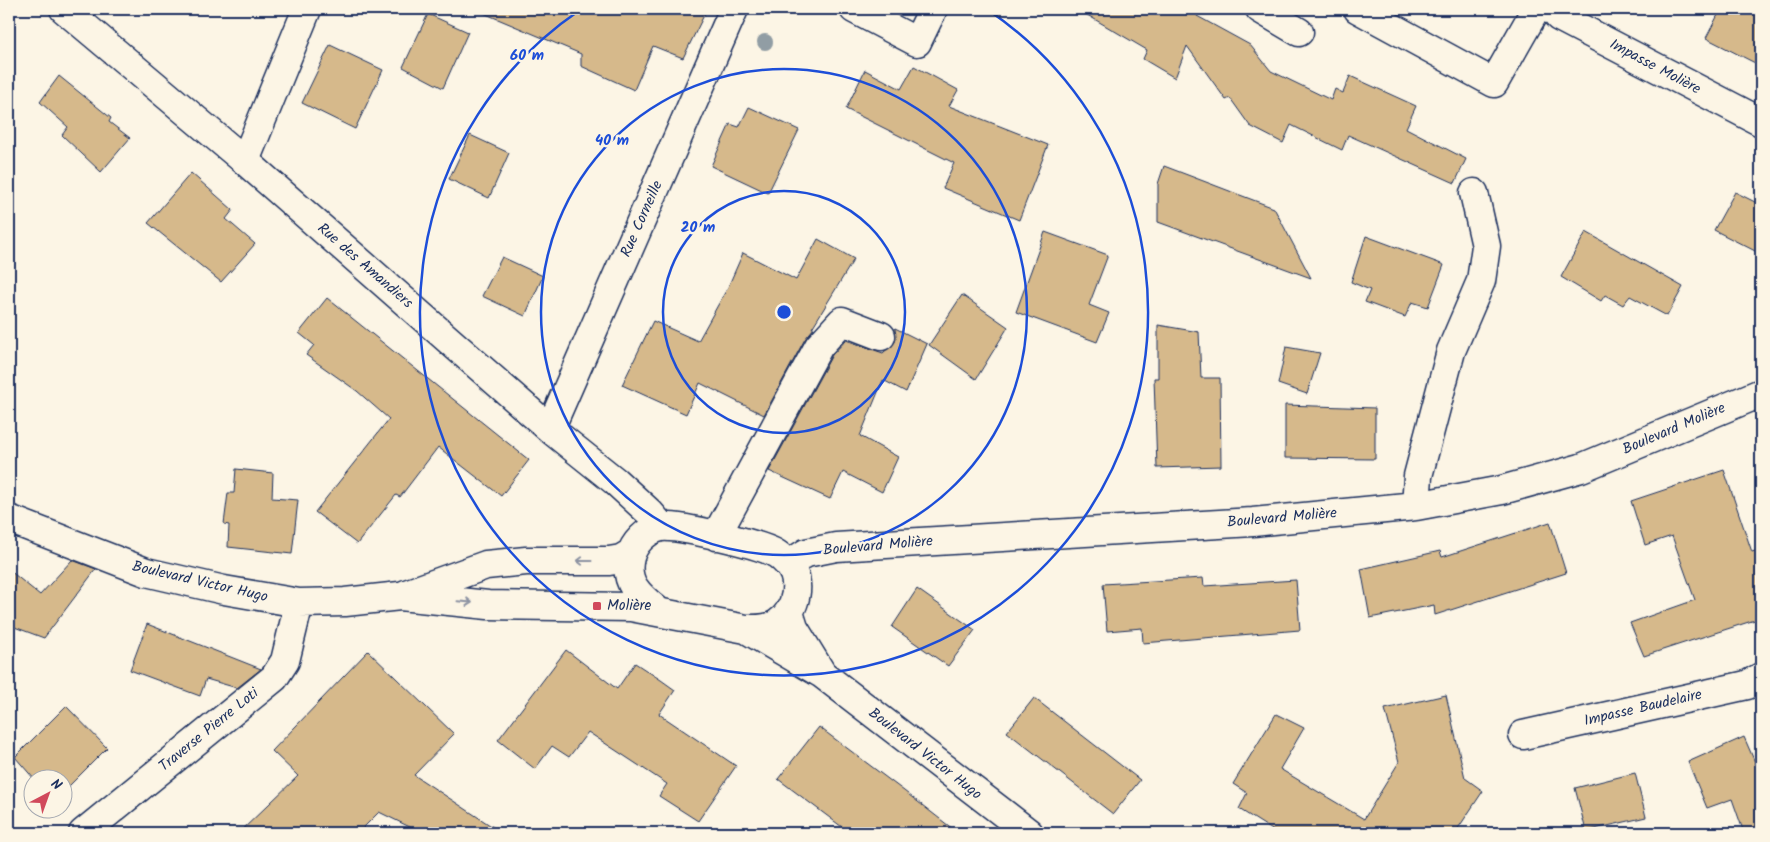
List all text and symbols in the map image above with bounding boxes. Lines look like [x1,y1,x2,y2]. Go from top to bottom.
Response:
street label: Impasse Molière [1605,33,1705,101]
text: 60 m [510,44,544,68]
text: 40 m [595,129,629,153]
street label: Rue Corneille [614,176,670,261]
text: 20 m [681,216,715,240]
street label: Rue des Amandiers [312,217,419,315]
centre of rings [775,303,793,321]
street label: Boulevard Molière [1619,396,1730,462]
street label: Boulevard Molière [1226,501,1338,535]
street label: Boulevard Molière [822,529,934,563]
street label: Boulevard Victor Hugo [130,555,271,609]
one-way arrow [576,556,592,566]
place label: Molière [607,594,651,618]
one-way arrow [457,598,473,607]
marker: Molière [591,600,603,612]
street label: Traverse Pierre Loti [154,681,265,778]
street label: Impasse Baudelaire [1582,683,1705,733]
street label: Boulevard Victor Hugo [863,702,987,806]
north arrow [22,770,72,820]
text: N [45,774,67,796]

